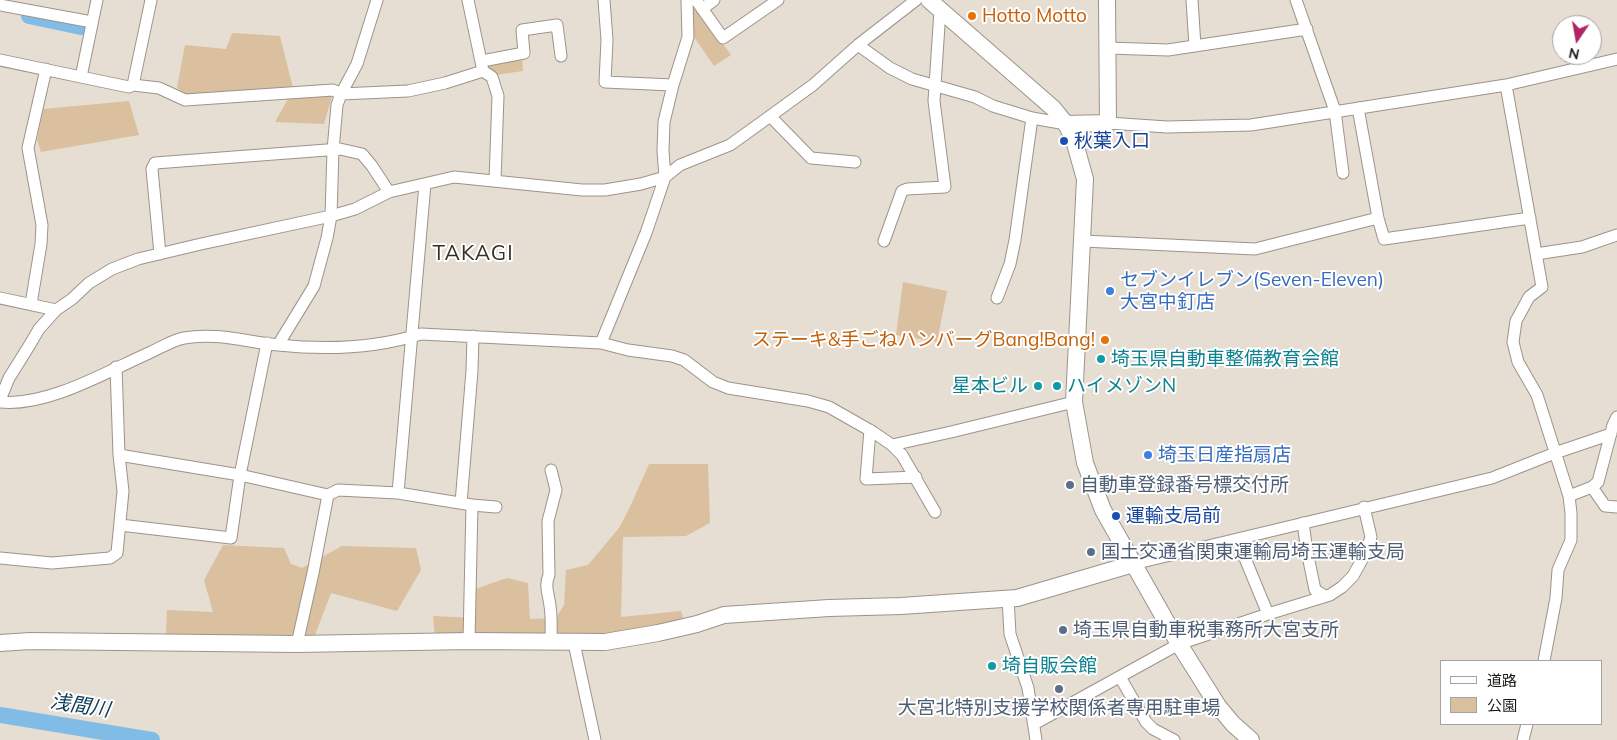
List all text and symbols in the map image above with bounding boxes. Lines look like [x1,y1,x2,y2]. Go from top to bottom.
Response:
place label: Hotto Motto [982,5,1087,27]
marker: Hotto Motto [966,10,978,22]
north arrow [1552,15,1602,65]
text: N [1567,44,1581,64]
place label: 秋葉入口 [1074,130,1150,152]
marker: 秋葉入口 [1058,135,1070,147]
district label: TAKAGI [432,241,514,267]
place label: セブンイレブン(Seven-Eleven) 大宮中釘店 [1120,269,1384,313]
marker: セブンイレブン(Seven-Eleven) 大宮中釘店 [1104,285,1116,297]
place label: ステーキ&手ごねハンバーグBang!Bang! [752,329,1095,351]
marker: ステーキ&手ごねハンバーグBang!Bang! [1099,334,1111,346]
place label: 埼玉県自動車整備教育会館 [1111,348,1339,370]
marker: 埼玉県自動車整備教育会館 [1095,353,1107,365]
place label: 星本ビル [952,375,1028,397]
place label: ハイメゾンN [1067,375,1176,397]
marker: 星本ビル [1032,380,1044,392]
marker: ハイメゾンN [1051,380,1063,392]
place label: 埼玉日産指扇店 [1158,444,1291,466]
marker: 埼玉日産指扇店 [1142,449,1154,461]
place label: 自動車登録番号標交付所 [1080,474,1289,496]
marker: 自動車登録番号標交付所 [1064,479,1076,491]
place label: 運輸支局前 [1126,505,1221,527]
marker: 運輸支局前 [1110,510,1122,522]
place label: 国土交通省関東運輸局埼玉運輸支局 [1101,541,1405,563]
marker: 国土交通省関東運輸局埼玉運輸支局 [1085,546,1097,558]
place label: 埼玉県自動車税事務所大宮支所 [1073,619,1339,641]
marker: 埼玉県自動車税事務所大宮支所 [1057,624,1069,636]
place label: 埼自販会館 [1002,655,1097,677]
marker: 埼自販会館 [986,660,998,672]
legend [1440,660,1602,725]
text: 道路 [1487,671,1517,690]
marker: 大宮北特別支援学校関係者専用駐車場 [1053,683,1065,695]
water label: 浅間川 [48,689,112,723]
text: 公園 [1487,696,1517,715]
place label: 大宮北特別支援学校関係者専用駐車場 [898,697,1220,719]

